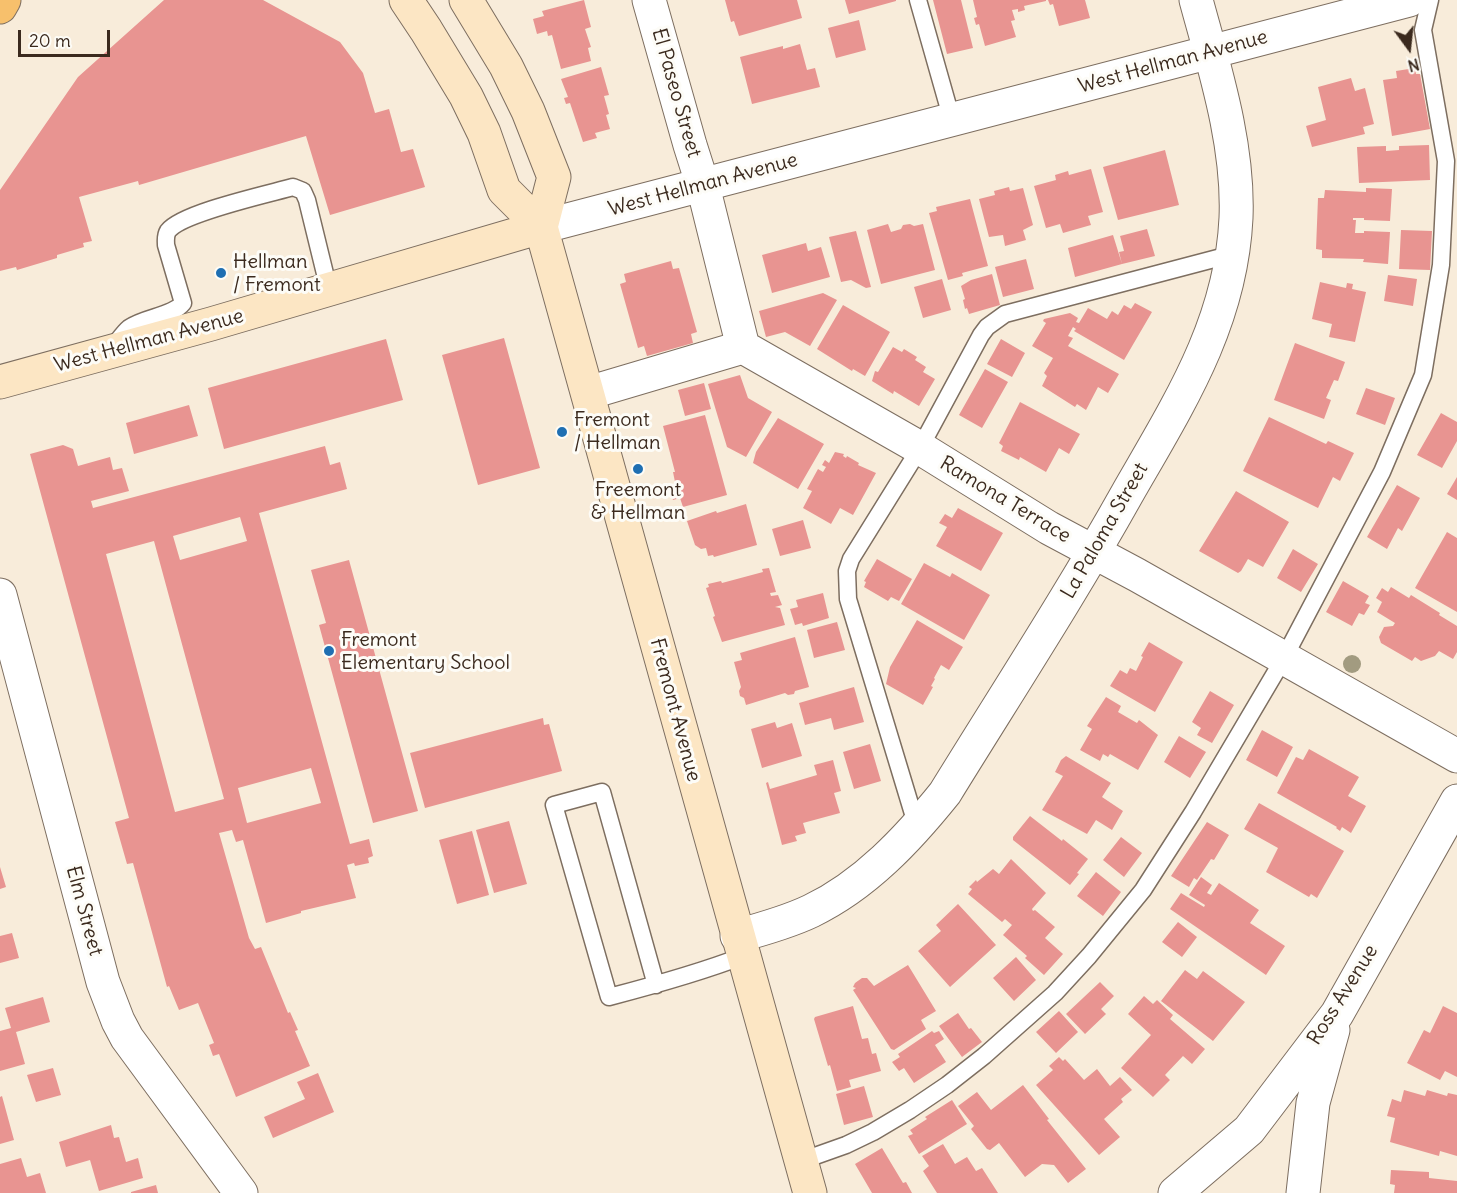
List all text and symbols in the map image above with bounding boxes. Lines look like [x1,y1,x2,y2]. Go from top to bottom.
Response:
scale bar [21,18,112,56]
north arrow [1379,18,1439,78]
street label: West Hellman Avenue [1076,25,1270,99]
street label: El Paseo Street [646,26,706,160]
text: 20 m [29,29,71,52]
text: N [1406,54,1422,76]
street label: West Hellman Avenue [606,148,800,222]
place label: Hellman / Fremont [233,250,321,297]
marker: Hellman / Fremont [214,266,228,280]
street label: West Hellman Avenue [52,304,246,378]
place label: Fremont / Hellman [574,408,661,455]
marker: Fremont / Hellman [555,425,569,439]
street label: Ramona Terrace [935,451,1075,549]
street label: La Paloma Street [1056,459,1154,603]
marker: Freemont & Hellman [631,462,645,476]
place label: Freemont & Hellman [591,478,685,525]
place label: Fremont Elementary School [341,628,510,675]
street label: Fremont Avenue [644,636,706,784]
marker: Fremont Elementary School [322,644,336,658]
street label: Elm Street [61,864,107,958]
street label: Ross Avenue [1303,940,1383,1050]

